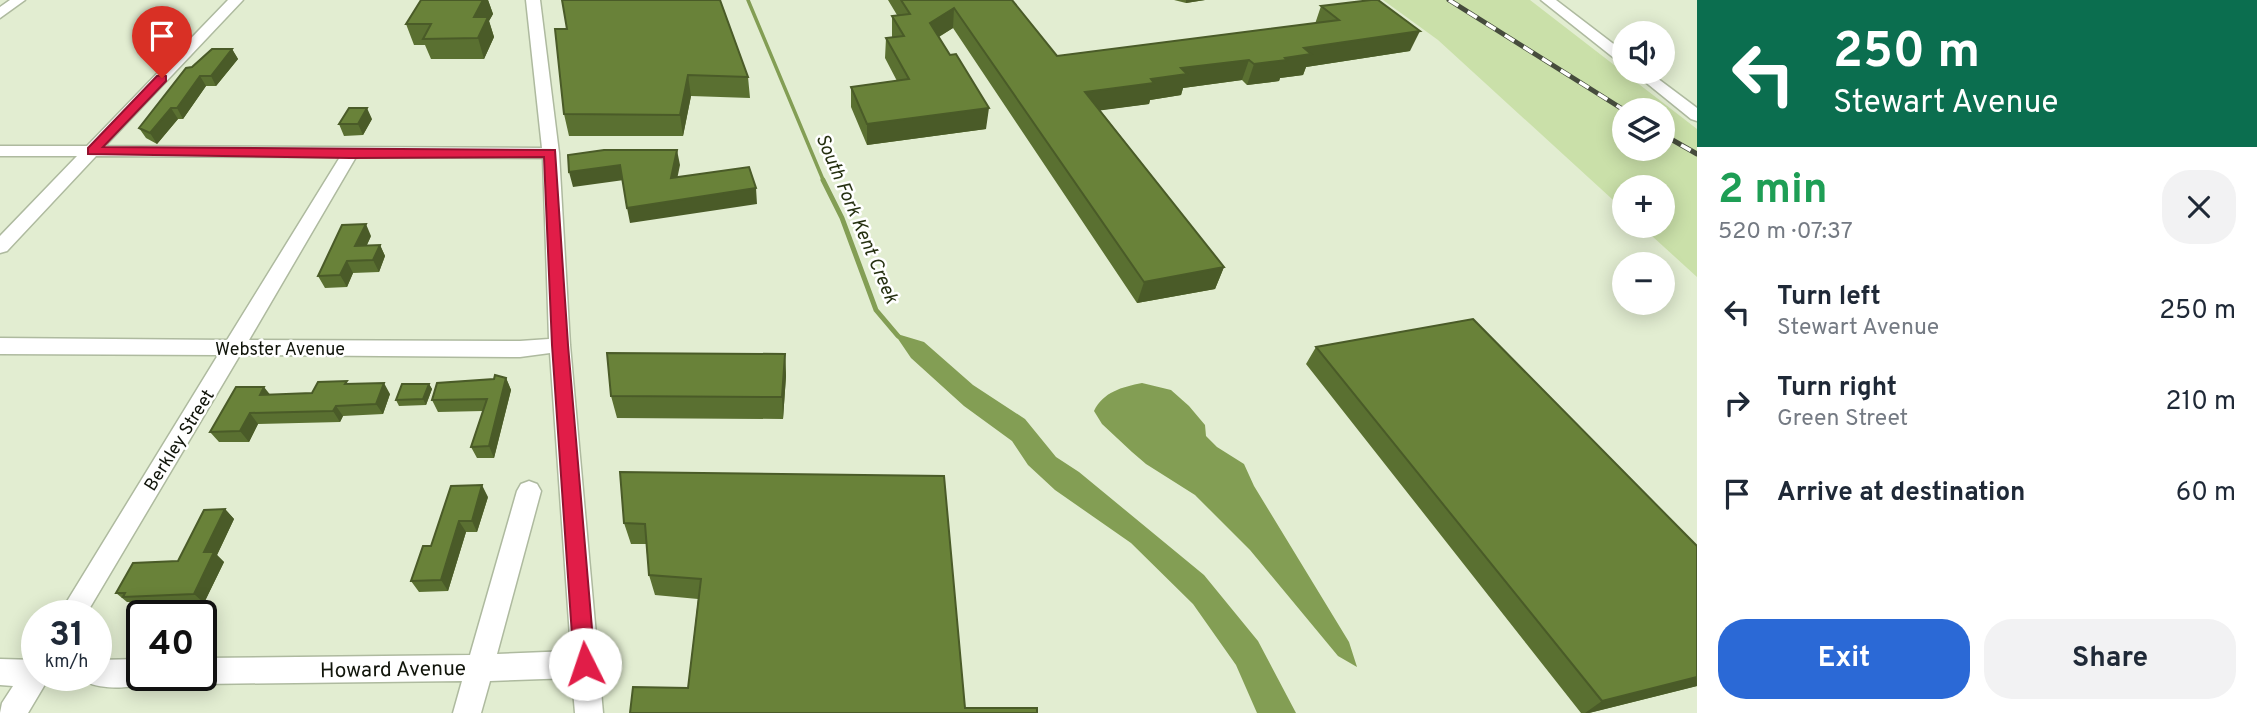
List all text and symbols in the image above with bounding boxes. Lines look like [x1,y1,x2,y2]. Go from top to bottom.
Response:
pin [132,6,192,78]
icon: arrive [143,17,181,55]
map controls [1612,21,1675,315]
button: sound [1612,21,1675,84]
text: 250 m [1833,23,1980,85]
icon: left [1718,28,1809,119]
text: Stewart Avenue [1833,84,2059,124]
button: layers [1612,98,1675,161]
water label: South Fork Kent Creek [810,130,903,308]
text: 2 min [1718,165,1828,218]
button: close [2162,170,2236,244]
button: + [1612,175,1675,238]
text: 520 m · 07:37 [1718,218,1853,247]
button: − [1612,252,1675,315]
text: Turn left [1777,281,1881,314]
icon: left [1718,293,1756,331]
text: 250 m [2159,295,2236,328]
text: Stewart Avenue [1777,314,1939,343]
street label: Webster Avenue [215,339,345,362]
text: Turn right [1777,372,1897,405]
icon: right [1718,384,1756,422]
street label: Berkley Street [140,386,221,496]
text: 210 m [2166,386,2236,419]
text: Green Street [1777,405,1908,434]
icon: arrive [1718,475,1756,513]
text: Arrive at destination [1777,477,2025,510]
text: 60 m [2176,477,2236,510]
speed limit sign: 40 [126,600,217,691]
text: 31 [49,614,84,658]
button: Exit [1718,619,1970,699]
button: Share [1984,619,2236,699]
position arrow [548,627,622,701]
text: km/h [45,651,88,674]
street label: Howard Avenue [320,656,466,685]

